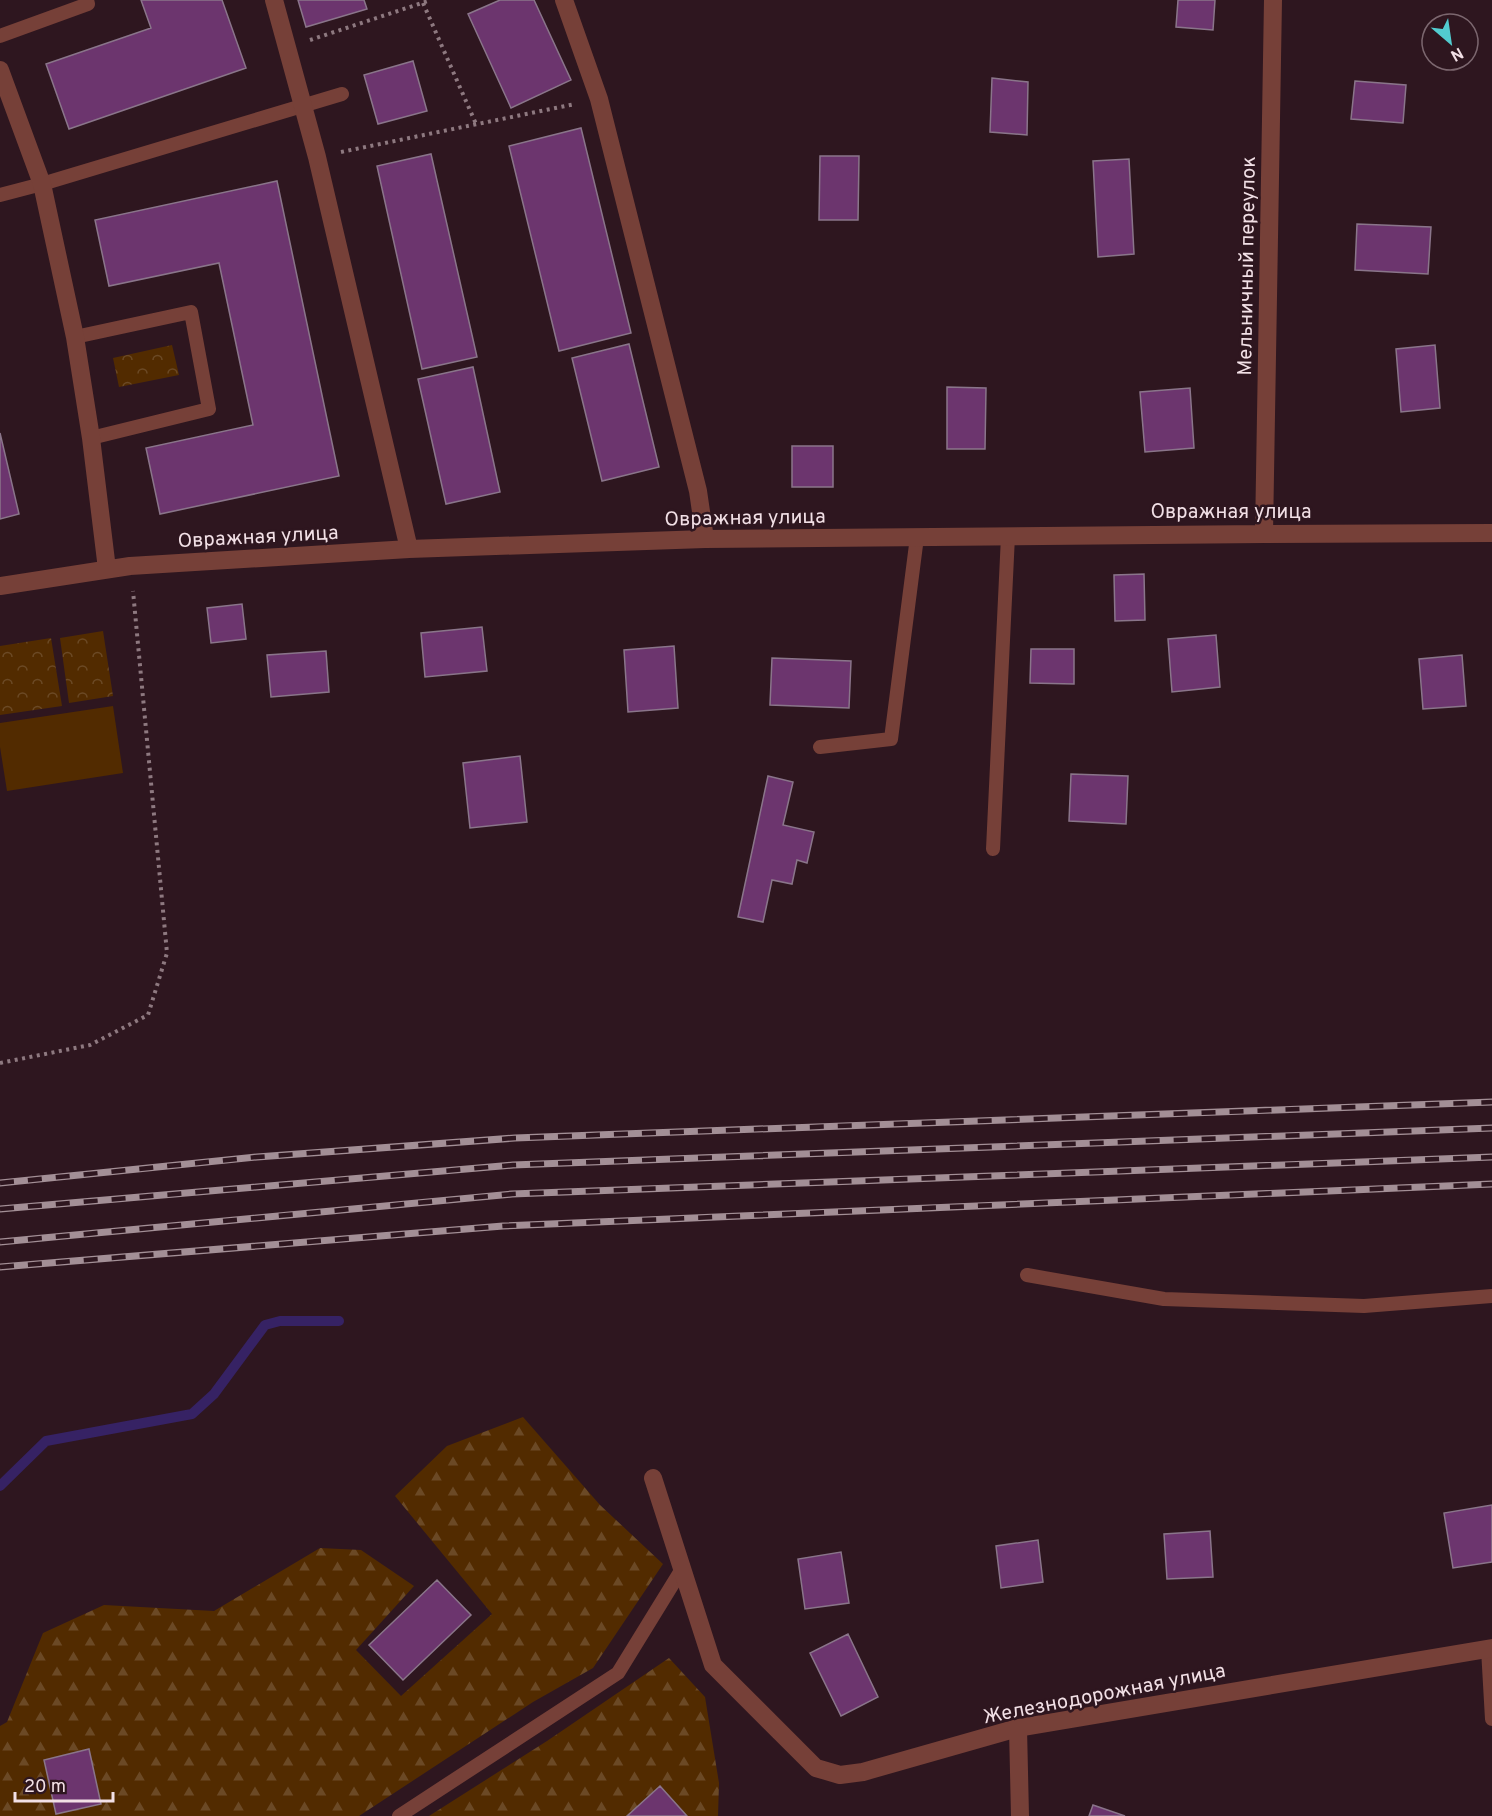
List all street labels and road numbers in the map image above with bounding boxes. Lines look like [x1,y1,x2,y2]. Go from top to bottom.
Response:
street label: Мельничный переулок [1233,156,1263,376]
street label: Овражная улица [1150,500,1312,526]
street label: Овражная улица [664,505,826,533]
street label: Овражная улица [177,521,339,555]
street label: Железнодорожная улица [981,1659,1228,1731]

